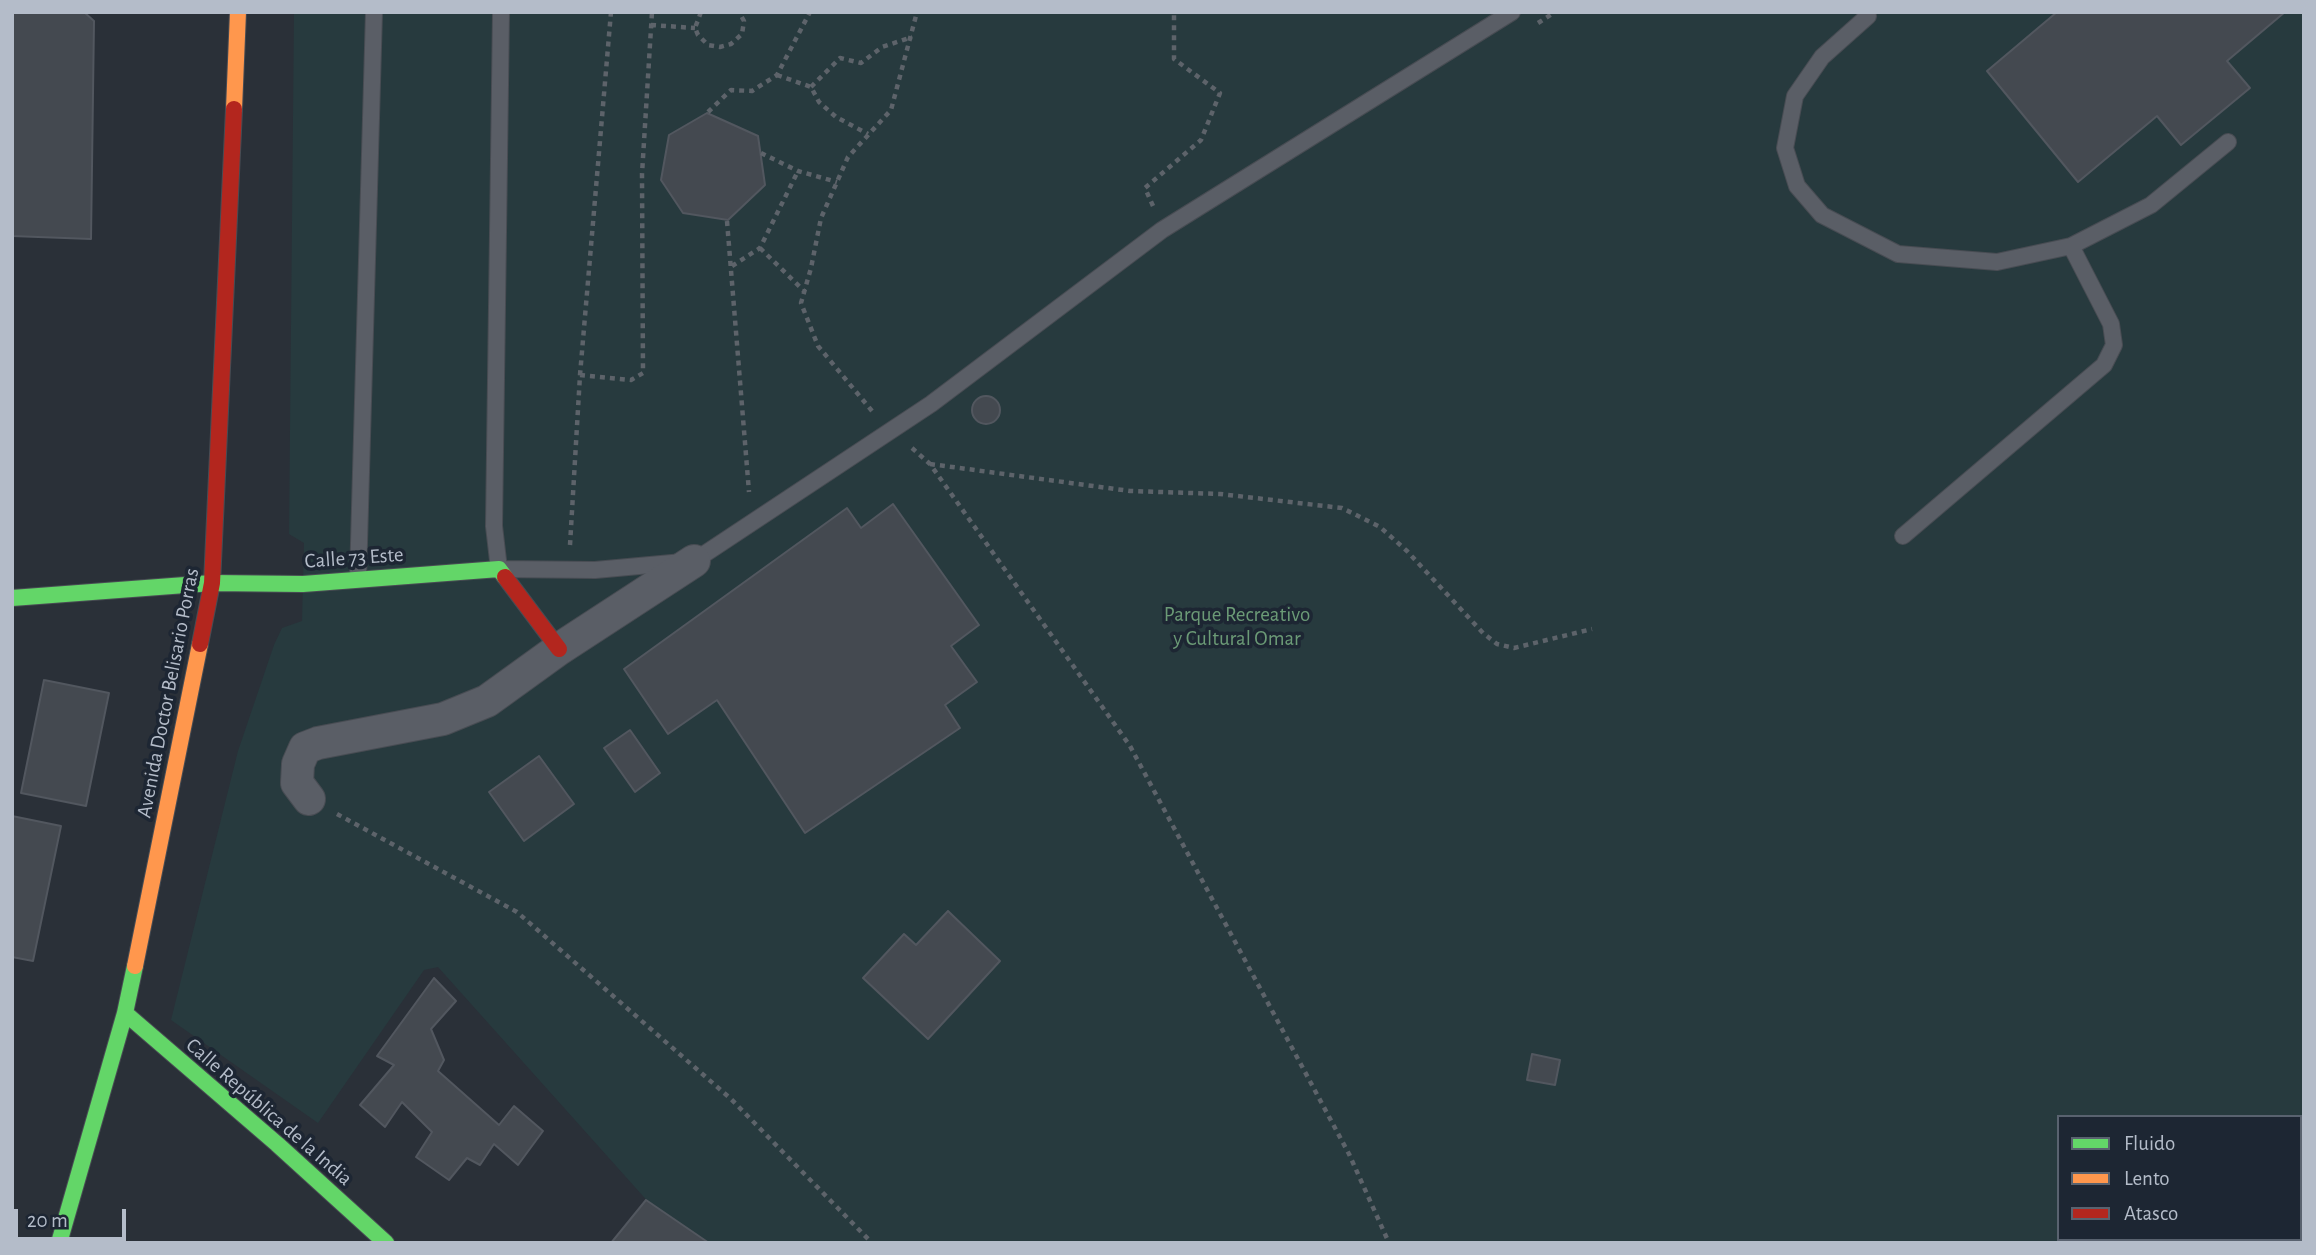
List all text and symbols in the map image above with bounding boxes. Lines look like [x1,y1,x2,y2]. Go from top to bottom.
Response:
street label: Calle 73 Este [304,542,404,574]
street label: Avenida Doctor Belisario Porras [131,566,205,820]
park label: Parque Recreativo y Cultural Omar [1164,602,1310,652]
street label: Calle República de la India [181,1033,357,1191]
legend [2057,1115,2302,1241]
text: Fluido [2124,1133,2175,1154]
text: Lento [2124,1168,2170,1189]
scale bar [18,1196,130,1240]
text: Atasco [2124,1203,2178,1224]
text: 20 m [27,1210,68,1231]

